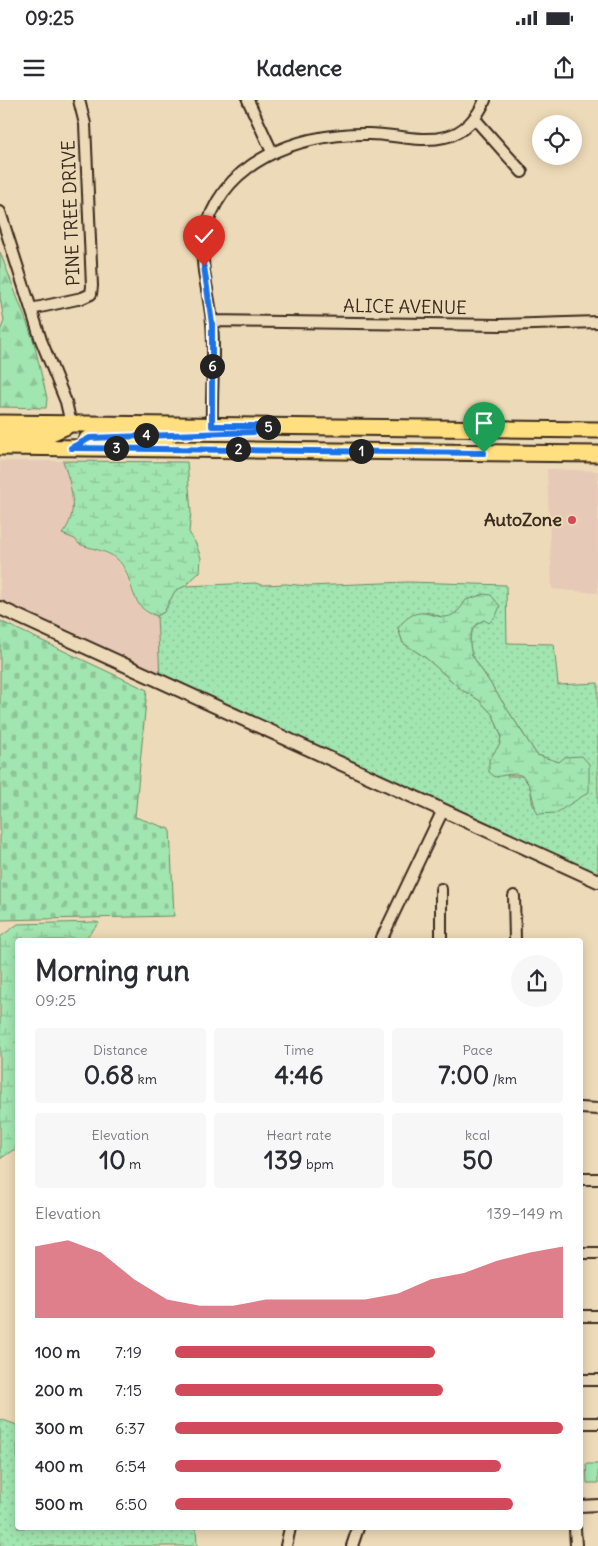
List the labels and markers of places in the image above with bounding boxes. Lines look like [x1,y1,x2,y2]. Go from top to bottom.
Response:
pin [183,215,225,266]
pin: 6 [200,354,224,378]
pin [463,402,505,453]
pin: 5 [256,414,280,440]
pin: 4 [134,422,158,448]
pin: 3 [104,436,128,460]
pin: 2 [226,436,250,462]
pin: 1 [348,438,374,464]
place label: AutoZone [484,508,562,531]
marker: AutoZone [566,514,578,526]

